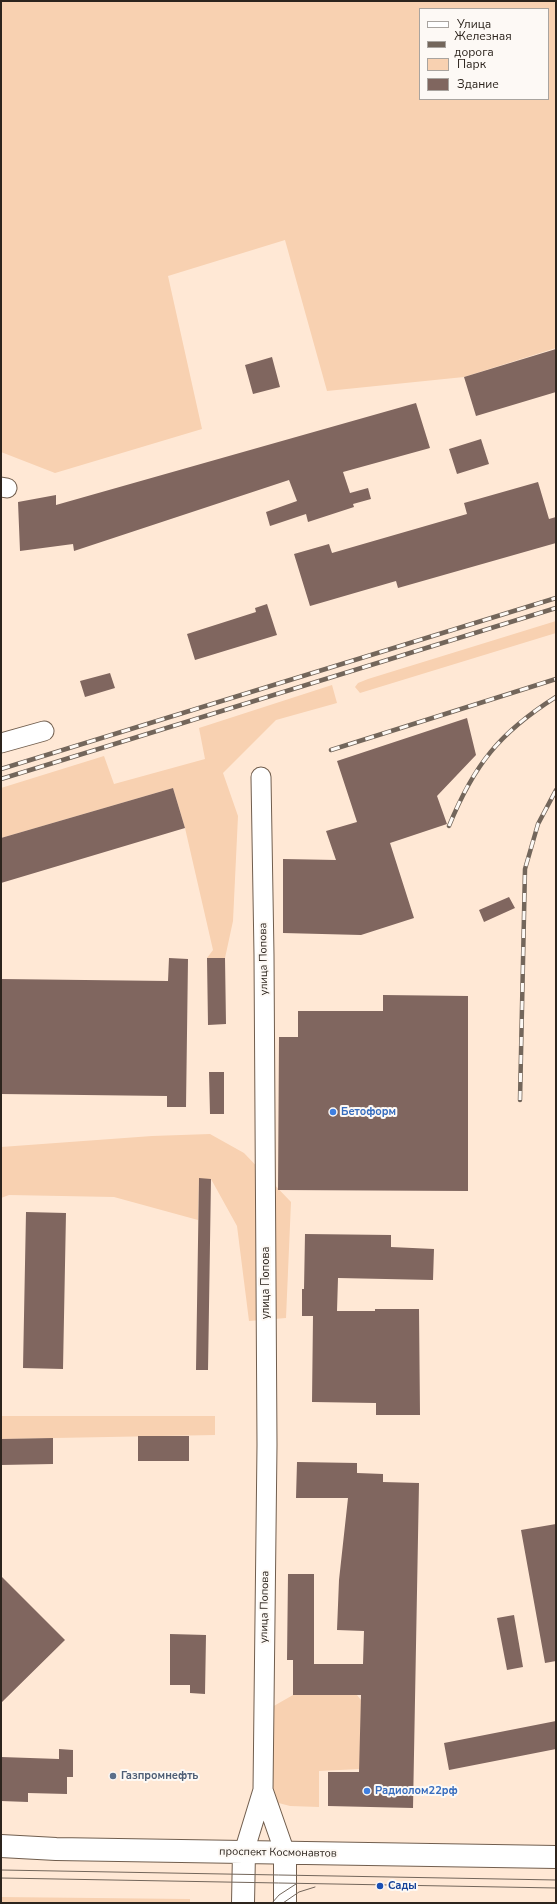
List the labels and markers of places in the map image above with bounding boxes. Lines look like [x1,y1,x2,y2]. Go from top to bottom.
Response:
place label: Бетоформ [341,1105,396,1119]
marker: Бетоформ [328,1107,338,1117]
place label: Газпромнефть [121,1769,198,1783]
marker: Газпромнефть [108,1771,118,1781]
place label: Радиолом22рф [375,1784,458,1798]
marker: Радиолом22рф [362,1786,372,1796]
place label: Сады [388,1879,417,1893]
marker: Сады [375,1881,385,1891]

